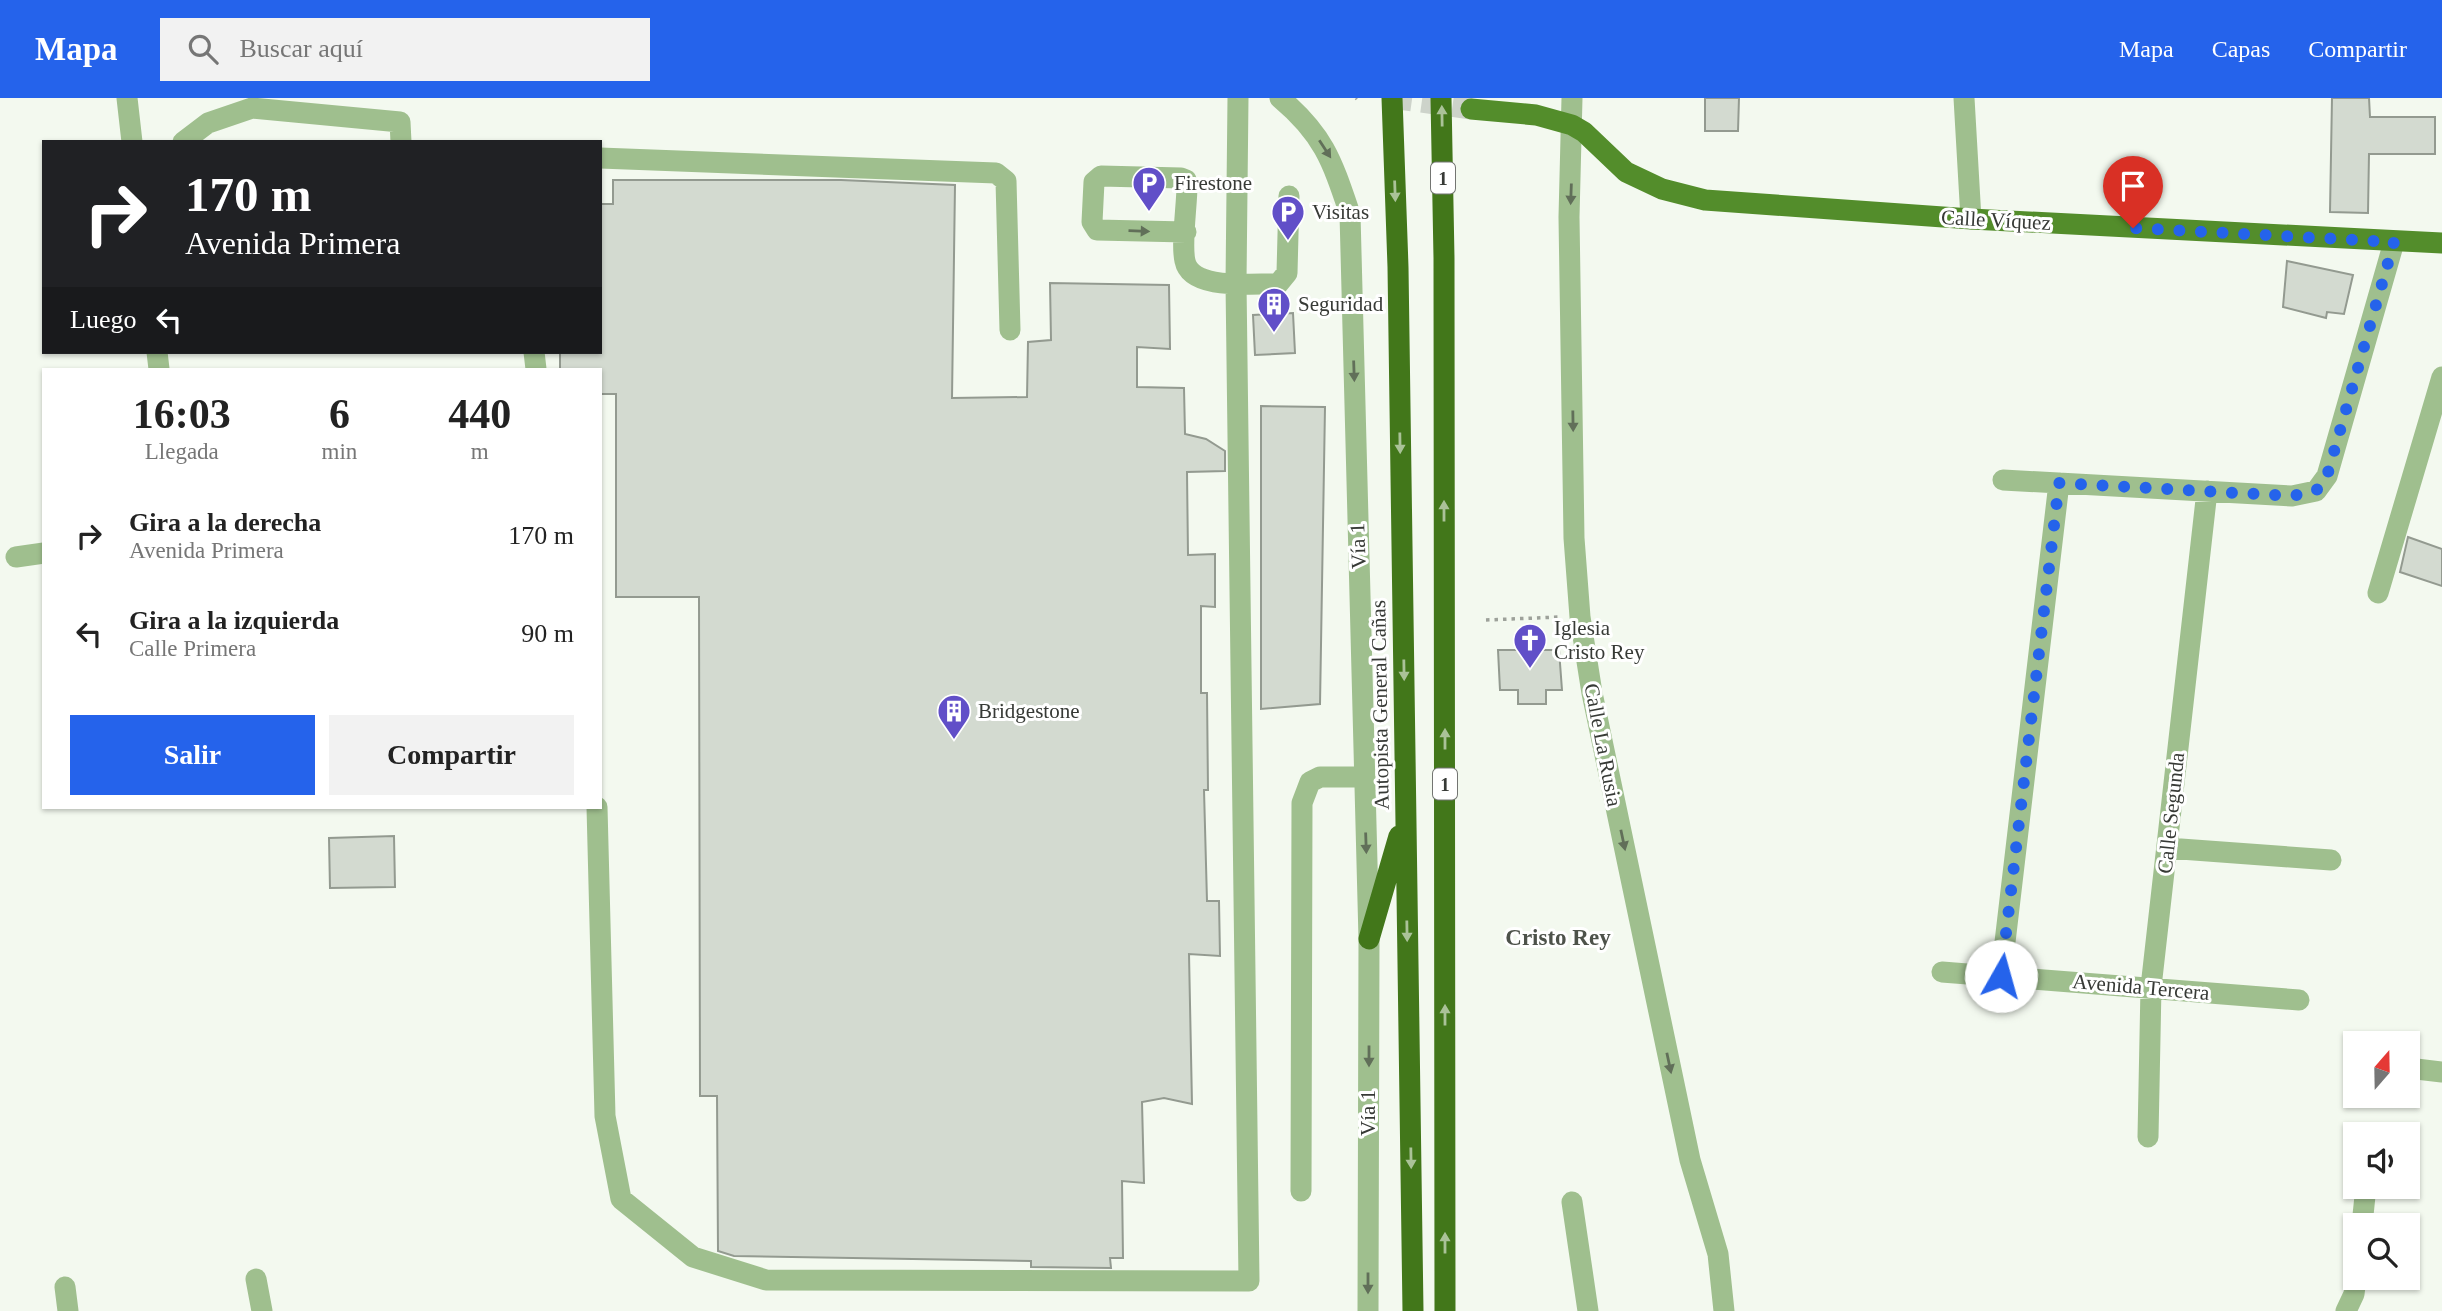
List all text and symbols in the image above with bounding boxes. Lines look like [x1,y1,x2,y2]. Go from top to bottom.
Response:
search box [160,18,650,81]
icon: search [184,30,222,68]
text: Mapa [35,31,118,67]
text: Buscar aquí [240,34,363,63]
text: Mapa [2119,36,2174,62]
text: Capas [2212,36,2270,62]
text: Compartir [2308,36,2407,62]
one-way arrow [1436,105,1447,127]
one-way arrow [1318,139,1331,158]
pin [2103,156,2163,228]
road number: 1 [1431,162,1455,194]
parking icon: Firestone [1130,164,1168,213]
text: 170 m [185,167,312,222]
icon: arrive [2114,167,2152,205]
icon: right [70,168,161,259]
place label: Firestone [1174,171,1252,195]
one-way arrow [1390,180,1401,202]
one-way arrow [1565,183,1576,205]
parking icon: Visitas [1269,193,1307,242]
place label: Visitas [1312,200,1369,224]
street label: Calle Víquez [1941,205,2051,235]
text: Avenida Primera [185,225,400,261]
one-way arrow [1129,225,1151,237]
building icon: Seguridad [1255,285,1293,334]
place label: Seguridad [1298,292,1384,316]
icon: left [150,301,188,339]
text: Luego [70,305,136,334]
one-way arrow [1348,360,1359,382]
text: 16:03 [133,391,231,437]
text: 6 [329,391,350,437]
text: 440 [448,391,511,437]
one-way arrow [1567,410,1578,432]
one-way arrow [1395,432,1406,454]
text: Llegada [145,439,219,464]
text: min [322,439,357,464]
text: m [471,439,489,464]
one-way arrow [1438,500,1450,522]
text: Gira a la derecha [129,508,321,537]
icon: right [70,517,108,555]
text: 170 m [508,521,574,550]
street label: Vía 1 [1345,523,1371,569]
text: Avenida Primera [129,538,284,563]
street label: Autopista General Cañas [1366,600,1394,810]
text: Gira a la izquierda [129,606,339,635]
icon: left [70,615,108,653]
place label: Iglesia Cristo Rey [1554,616,1645,664]
text: 90 m [521,619,574,648]
church icon: Iglesia Cristo Rey [1511,621,1549,670]
text: Calle Primera [129,636,256,661]
one-way arrow [1398,659,1409,681]
street label: Calle La Rusia [1579,681,1627,809]
building icon: Bridgestone [935,692,973,741]
place label: Bridgestone [978,699,1079,723]
button: Salir [70,715,315,795]
button: Compartir [329,715,574,795]
one-way arrow [1439,728,1451,750]
street label: Calle Segunda [2153,750,2189,875]
road number: 1 [1433,768,1457,800]
one-way arrow [1617,829,1628,851]
one-way arrow [1361,833,1372,855]
one-way arrow [1402,920,1413,942]
district label: Cristo Rey [1505,925,1611,950]
position arrow [1964,939,2038,1013]
street label: Avenida Tercera [2072,969,2211,1005]
one-way arrow [1439,1004,1451,1026]
north arrow [2343,1031,2420,1108]
map controls [2343,1031,2420,1290]
one-way arrow [1363,1045,1375,1067]
one-way arrow [1663,1052,1674,1074]
street label: Vía 1 [1356,1090,1380,1136]
button: sound [2343,1122,2420,1199]
one-way arrow [1405,1148,1417,1170]
button: search [2343,1213,2420,1290]
one-way arrow [1439,1232,1451,1254]
one-way arrow [1362,1273,1374,1295]

